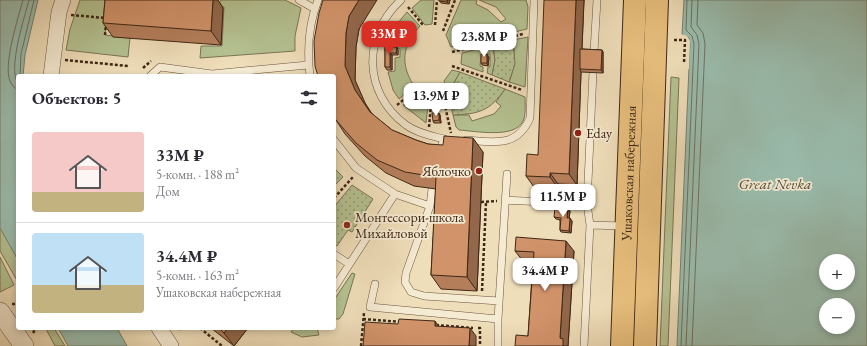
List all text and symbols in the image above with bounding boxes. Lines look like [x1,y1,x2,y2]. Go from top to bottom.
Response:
pin: 33M ₽ [361,21,417,55]
pin: 23.8M ₽ [447,24,521,58]
text: 33M ₽ [371,25,407,42]
text: 23.8M ₽ [461,28,507,45]
pin: 13.9M ₽ [399,83,473,117]
text: Объектов: 5 [32,87,122,109]
icon: filters [298,87,320,109]
text: 13.9M ₽ [413,87,459,104]
street label: Ушаковская набережная [617,105,640,242]
place label: Eday [586,124,613,142]
marker: Eday [573,128,583,138]
text: 33M ₽ [156,144,204,166]
icon: home [64,148,112,196]
place label: Яблочко [421,162,471,180]
text: 5-комн. · 188 m² [156,166,239,183]
marker: Яблочко [474,166,484,176]
water label: Great Nevka [739,174,811,193]
text: Дом [156,183,180,200]
pin: 11.5M ₽ [526,184,600,218]
text: 11.5M ₽ [540,188,586,205]
place label: Монтессори-школа Михайловой [355,208,464,242]
marker: Монтессори-школа Михайловой [342,220,352,230]
text: 34.4M ₽ [156,245,217,267]
icon: home [64,249,112,297]
map controls [819,254,855,334]
button: + [819,254,855,290]
pin: 34.4M ₽ [508,258,582,292]
text: 34.4M ₽ [522,262,568,279]
text: 5-комн. · 163 m² [156,267,239,284]
text: Ушаковская набережная [156,284,281,301]
button: − [819,298,855,334]

